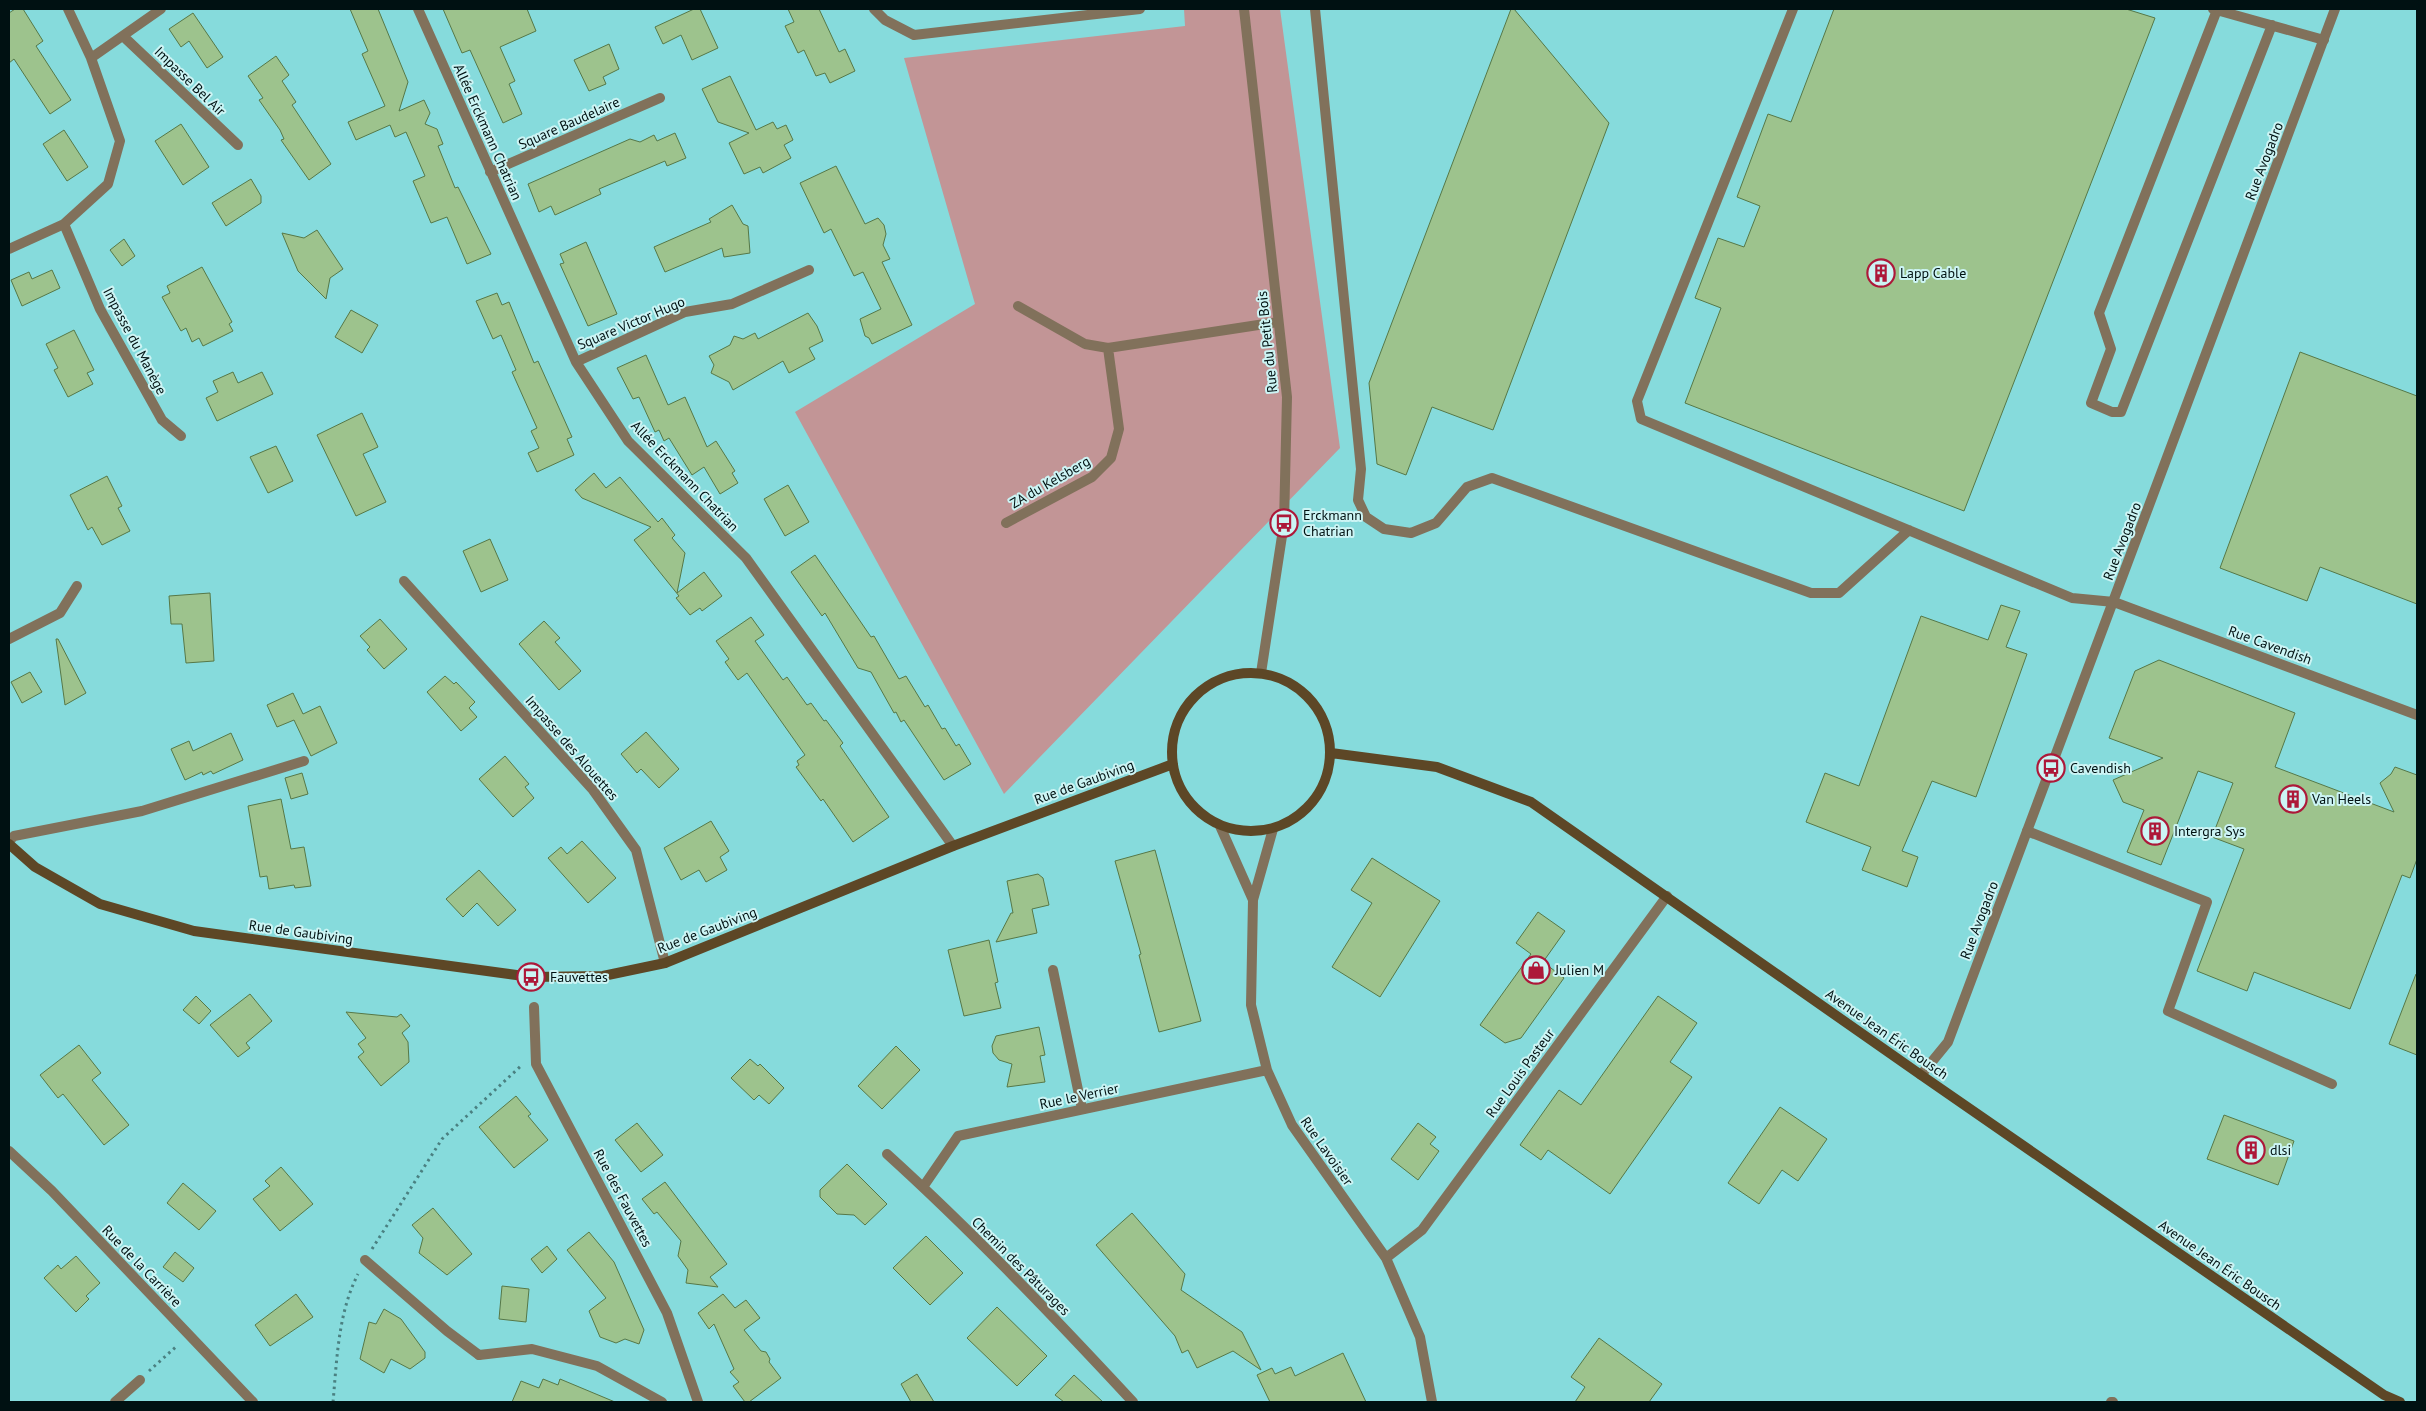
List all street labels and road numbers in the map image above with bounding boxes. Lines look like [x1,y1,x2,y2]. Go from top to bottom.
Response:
street label: Impasse Bel Air [151,43,230,120]
street label: Allée Erckmann Chatrian [450,61,526,203]
street label: Square Baudelaire [516,93,622,153]
street label: Rue Avogadro [2241,119,2287,203]
street label: Impasse du Manège [99,284,171,398]
street label: Rue du Petit Bois [1253,290,1281,394]
street label: Square Victor Hugo [574,292,688,354]
street label: Allée Erckmann Chatrian [627,417,743,535]
street label: ZA du Kelsberg [1007,452,1093,512]
street label: Rue Avogadro [2099,499,2145,583]
street label: Rue Cavendish [2226,622,2314,668]
street label: Impasse des Alouettes [522,692,623,804]
street label: Rue de Gaubiving [1032,756,1136,808]
street label: Rue Avogadro [1956,878,2002,962]
street label: Rue de Gaubiving [655,903,759,957]
street label: Rue de Gaubiving [248,916,354,948]
street label: Avenue Jean Éric Bousch [1822,985,1952,1083]
street label: Rue Louis Pasteur [1482,1025,1558,1121]
street label: Rue le Verrier [1038,1079,1120,1113]
street label: Rue Lavoisier [1297,1113,1357,1189]
street label: Rue des Fauvettes [590,1146,656,1250]
street label: Chemin des Pâturages [968,1213,1074,1319]
street label: Avenue Jean Éric Bousch [2155,1216,2285,1314]
street label: Rue de la Carrière [98,1221,186,1311]

